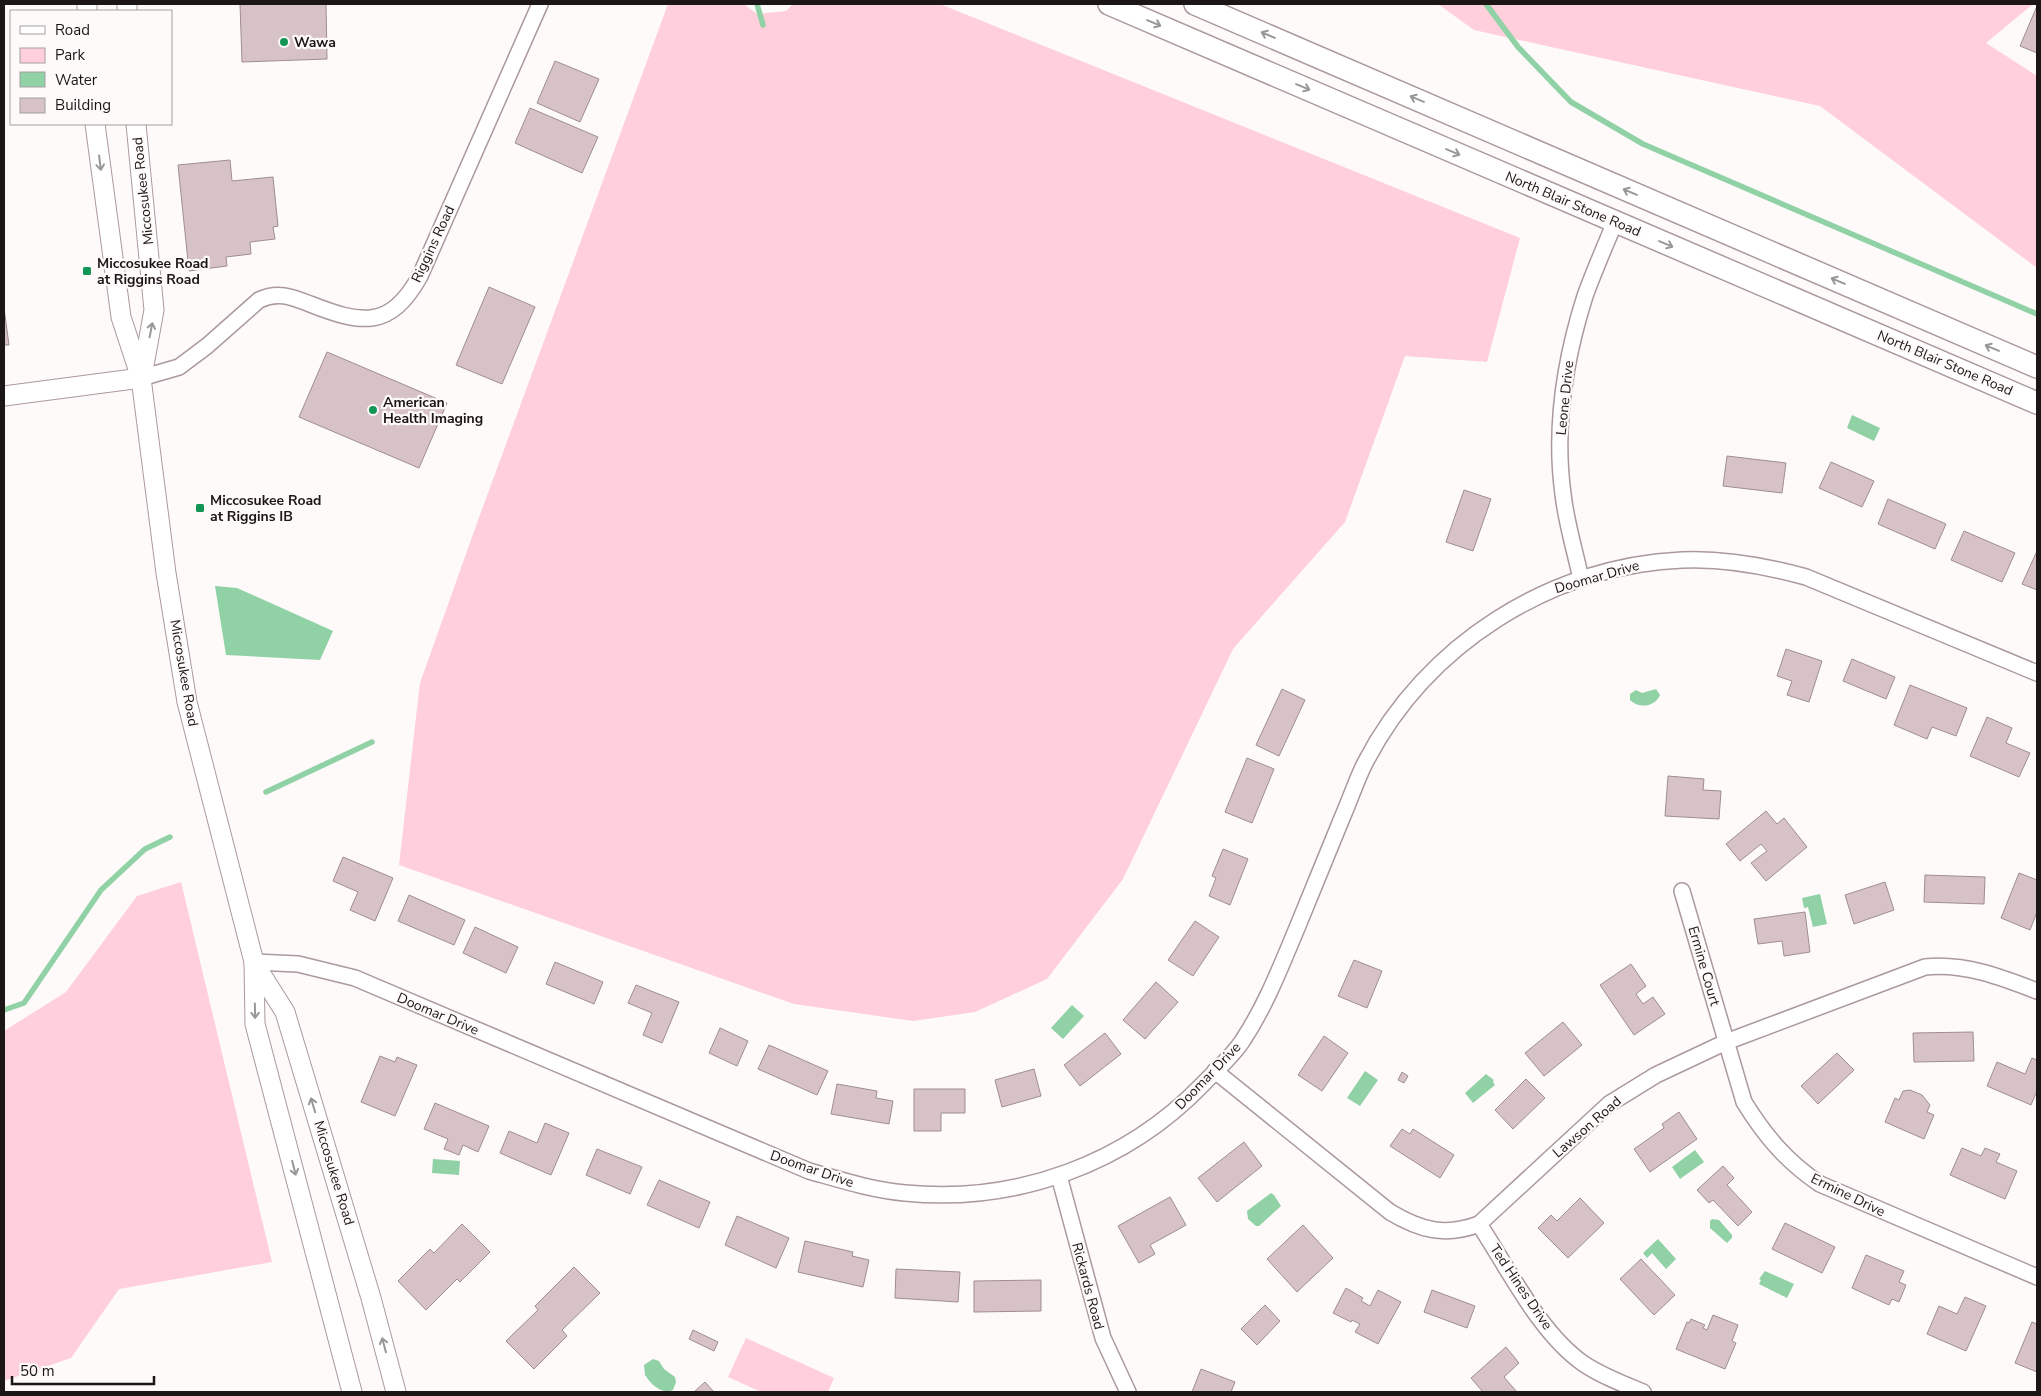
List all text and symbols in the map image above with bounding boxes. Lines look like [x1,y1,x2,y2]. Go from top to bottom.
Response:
legend [10,10,172,125]
one-way arrow [1146,18,1161,28]
text: Road [55,20,90,40]
one-way arrow [1260,30,1276,39]
place label: Wawa [294,33,336,52]
marker: Wawa [278,36,290,48]
text: Park [55,45,85,65]
text: Water [55,70,98,90]
one-way arrow [1295,82,1310,92]
one-way arrow [1410,94,1425,104]
text: Building [55,95,111,115]
street label: Miccosukee Road [128,136,158,246]
one-way arrow [1445,148,1460,157]
one-way arrow [95,155,105,171]
street label: North Blair Stone Road [1502,167,1644,241]
one-way arrow [1623,186,1638,196]
street label: Riggins Road [407,202,459,286]
one-way arrow [1658,239,1673,249]
place label: Miccosukee Road at Riggins Road [97,254,209,289]
marker: Miccosukee Road at Riggins Road [81,265,93,277]
one-way arrow [1831,276,1846,286]
one-way arrow [146,322,156,338]
street label: North Blair Stone Road [1874,326,2016,400]
one-way arrow [1985,342,2000,351]
street label: Leone Drive [1552,360,1578,436]
place label: American Health Imaging [383,393,483,428]
marker: American Health Imaging [367,404,379,416]
place label: Miccosukee Road at Riggins IB [210,491,322,526]
marker: Miccosukee Road at Riggins IB [194,502,206,514]
street label: Doomar Drive [1552,556,1642,598]
street label: Miccosukee Road [165,618,203,728]
street label: Ermine Court [1684,924,1724,1008]
street label: Doomar Drive [394,988,482,1040]
one-way arrow [250,1002,260,1018]
street label: Doomar Drive [1171,1038,1245,1114]
street label: Lawson Road [1549,1092,1625,1162]
one-way arrow [308,1098,317,1114]
street label: Miccosukee Road [309,1118,359,1228]
street label: Doomar Drive [768,1146,856,1192]
one-way arrow [290,1160,299,1176]
street label: Ermine Drive [1808,1169,1888,1221]
street label: Rickards Road [1067,1240,1109,1332]
street label: Ted Hines Drive [1485,1240,1557,1334]
one-way arrow [378,1338,388,1354]
scale bar [12,1354,155,1386]
text: 50 m [20,1361,55,1381]

